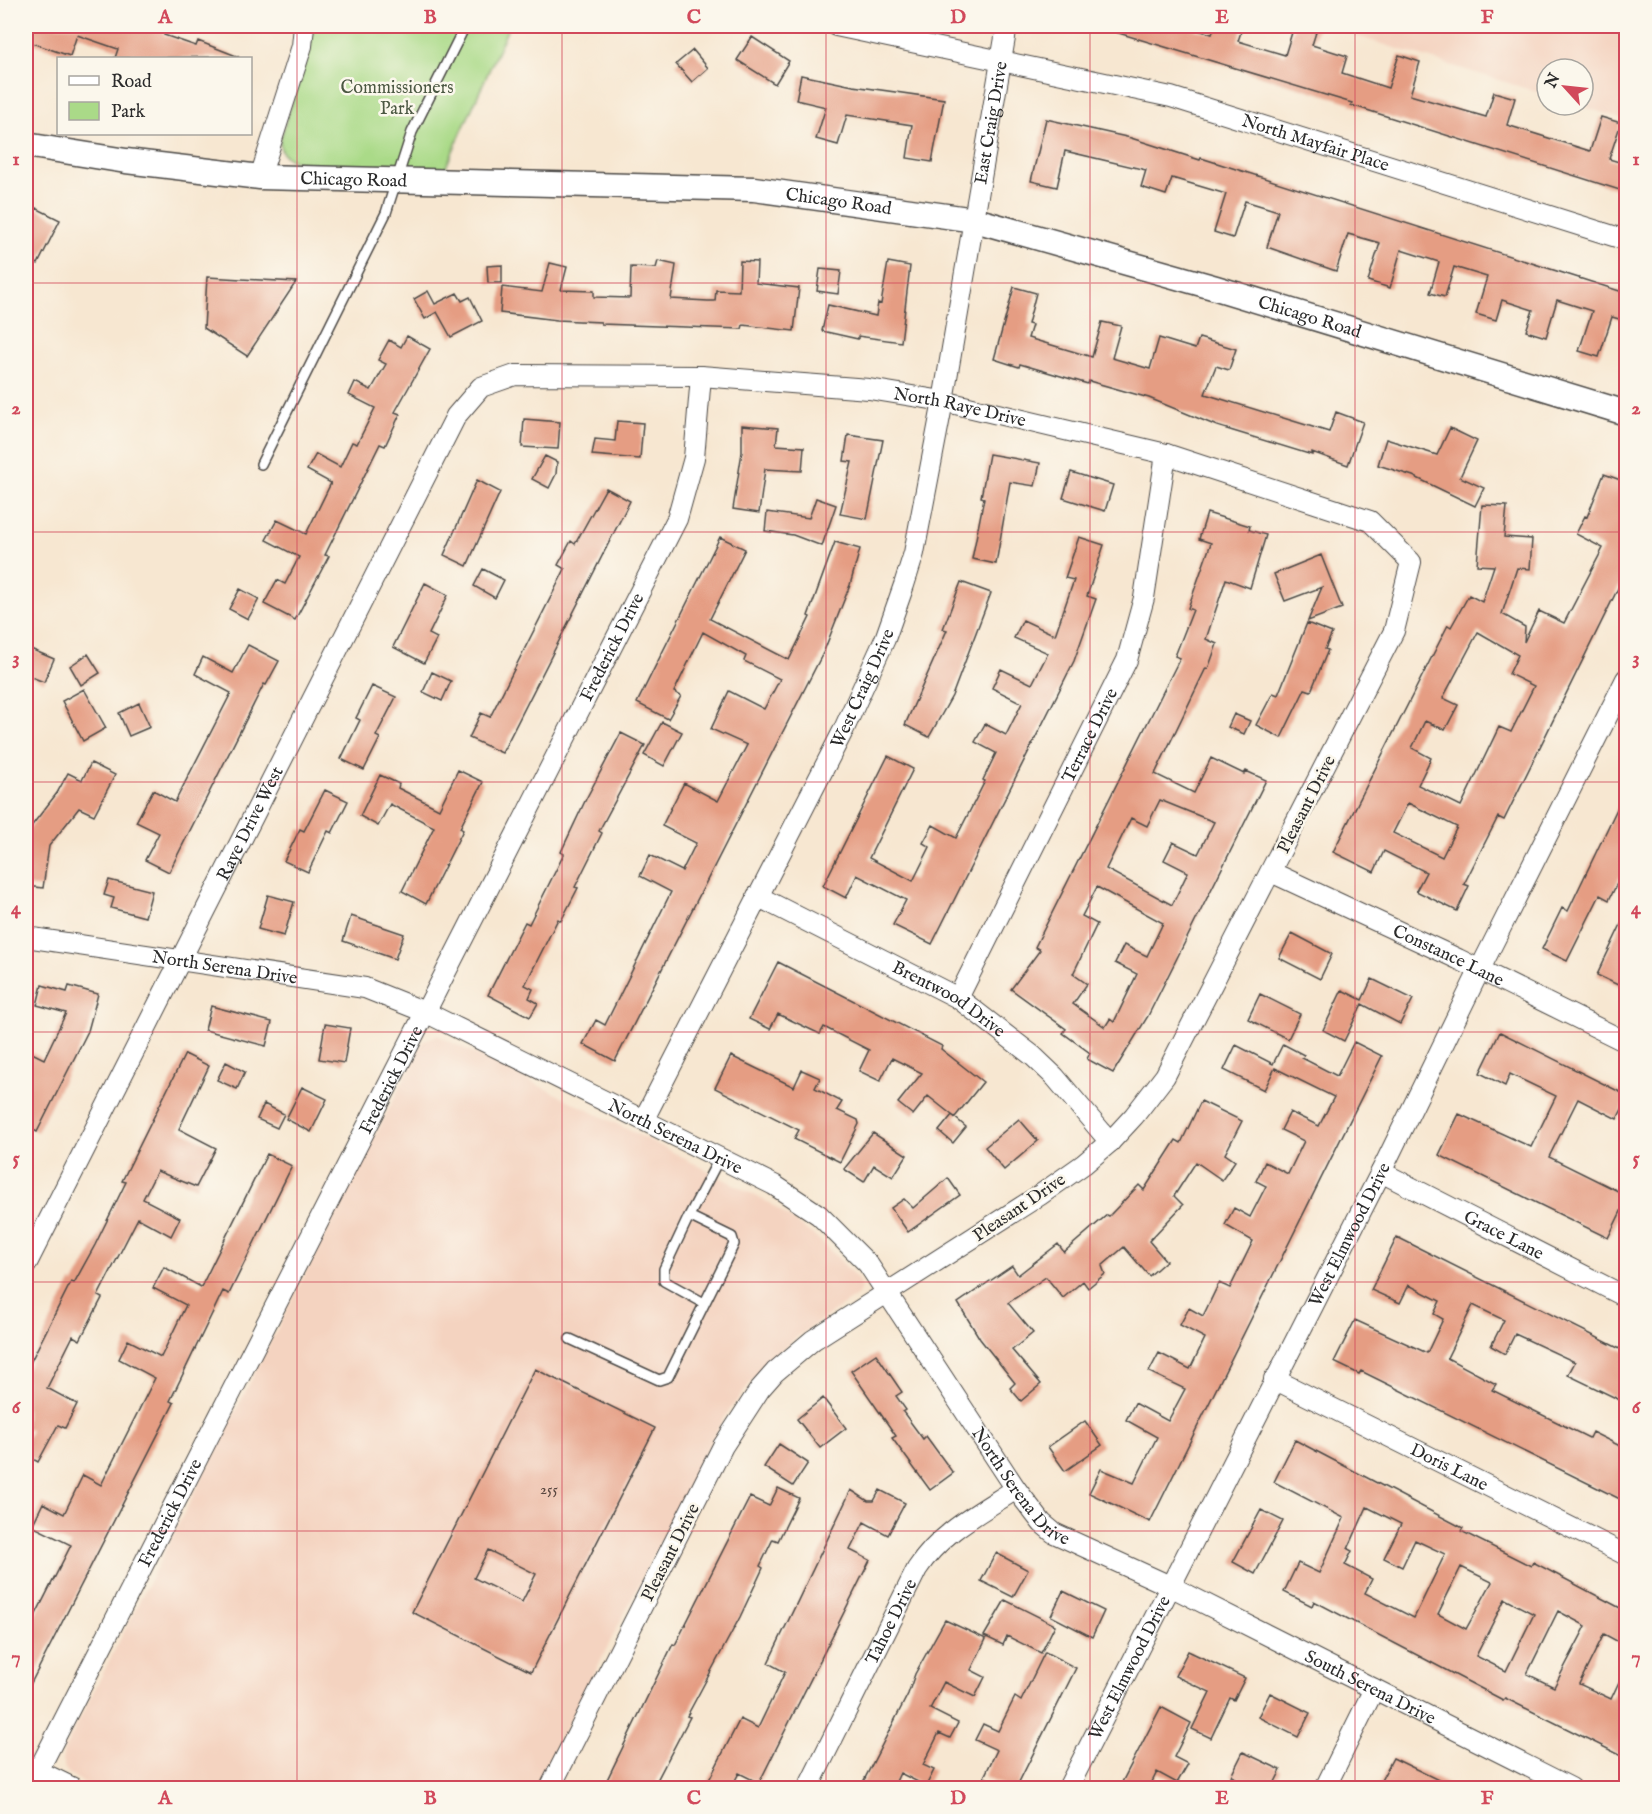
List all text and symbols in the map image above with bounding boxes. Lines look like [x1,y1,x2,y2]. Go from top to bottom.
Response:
text: A [157,5,173,30]
text: B [423,5,437,30]
text: C [687,5,701,30]
text: D [950,5,966,30]
text: E [1215,5,1229,30]
text: F [1481,5,1494,30]
legend [57,57,252,135]
north arrow [1535,57,1595,117]
street label: East Craig Drive [970,60,1014,186]
text: N [1541,70,1566,93]
text: Road [111,71,152,94]
park label: Commissioners Park [340,77,454,121]
text: Park [111,101,146,124]
street label: North Mayfair Place [1239,110,1392,178]
text: 1 [12,147,20,172]
text: 1 [1632,147,1640,172]
street label: Chicago Road [300,168,408,194]
street label: Chicago Road [784,184,893,221]
street label: Chicago Road [1255,291,1364,345]
street label: North Raye Drive [892,383,1028,433]
text: 2 [11,396,21,421]
text: 2 [1631,396,1641,421]
street label: Frederick Drive [576,590,650,706]
street label: West Craig Drive [826,626,901,752]
text: 3 [12,646,20,671]
text: 3 [1632,646,1640,671]
street label: Terrace Drive [1058,685,1124,787]
street label: Pleasant Drive [1273,752,1342,858]
street label: Raye Drive West [212,763,289,885]
text: 4 [11,896,22,921]
text: 4 [1631,896,1642,921]
street label: Constance Lane [1389,920,1507,993]
street label: North Serena Drive [150,946,299,991]
street label: Brentwood Drive [888,957,1009,1043]
street label: Frederick Drive [355,1022,429,1139]
street label: North Serena Drive [604,1095,746,1180]
text: 5 [12,1146,20,1171]
text: 5 [1632,1146,1640,1171]
street label: West Elmwood Drive [1304,1159,1397,1311]
street label: Pleasant Drive [969,1169,1071,1248]
street label: Grace Lane [1459,1206,1547,1266]
text: 6 [12,1395,22,1420]
text: 6 [1632,1395,1642,1420]
street label: North Serena Drive [966,1423,1073,1552]
street label: Doris Lane [1406,1439,1491,1497]
street label: Frederick Drive [134,1455,208,1571]
house number: 255 [540,1480,558,1499]
street label: Pleasant Drive [637,1500,706,1606]
street label: Tahoe Drive [861,1575,923,1669]
street label: West Elmwood Drive [1084,1592,1177,1744]
text: 7 [11,1645,21,1670]
text: 7 [1631,1645,1641,1670]
street label: South Serena Drive [1300,1646,1439,1731]
text: A [157,1786,173,1811]
text: B [423,1786,437,1811]
text: C [687,1786,701,1811]
text: D [950,1786,966,1811]
text: E [1215,1786,1229,1811]
text: F [1481,1786,1494,1811]

